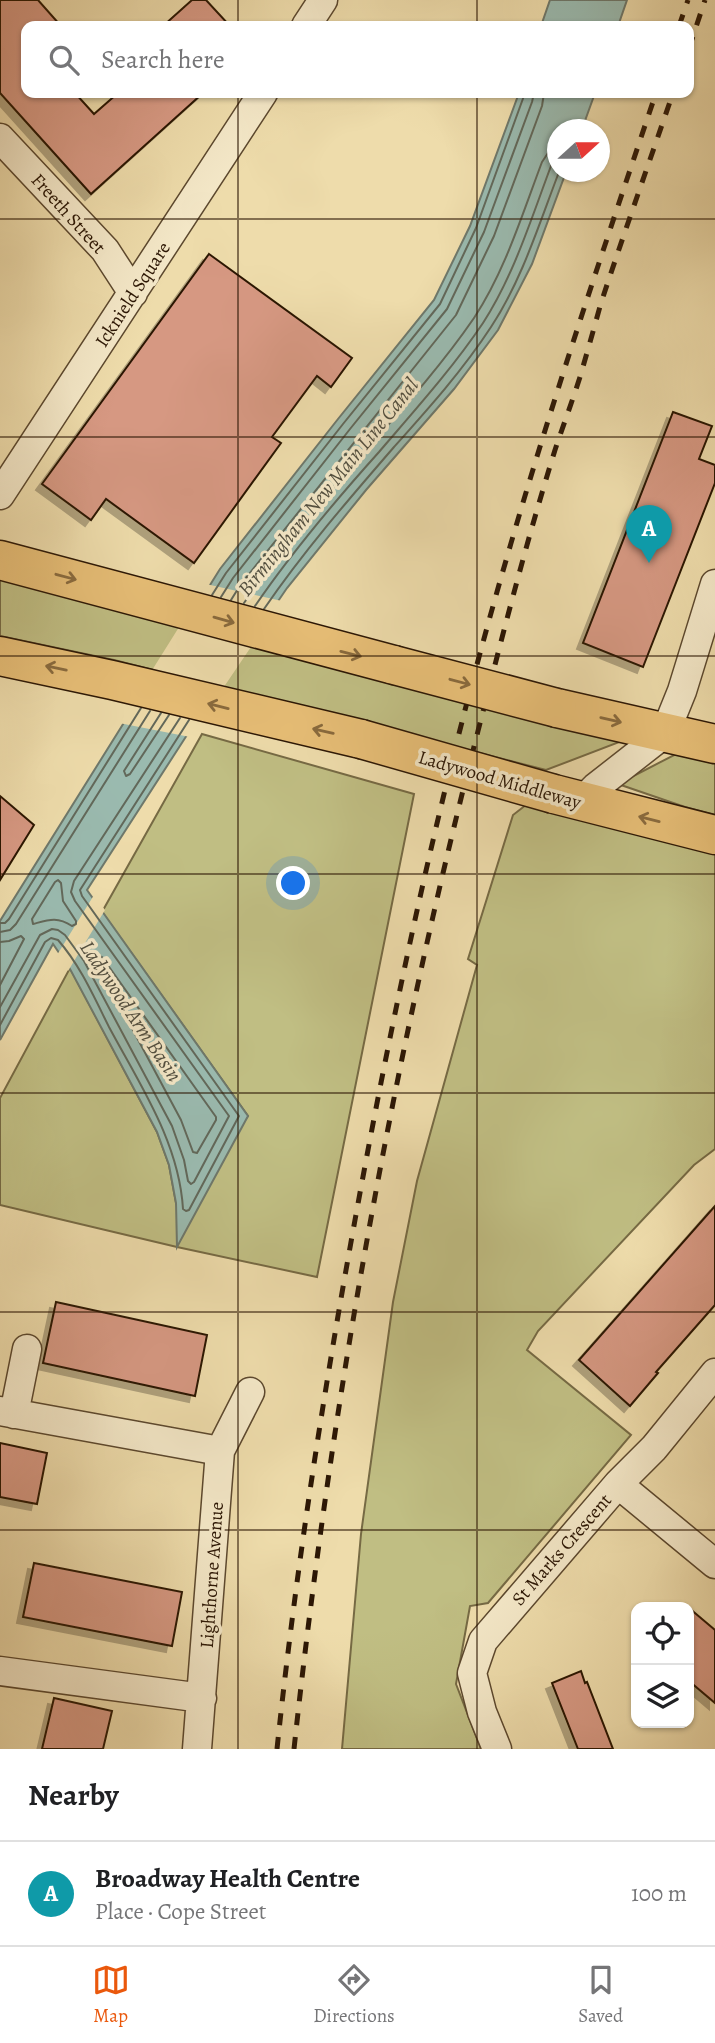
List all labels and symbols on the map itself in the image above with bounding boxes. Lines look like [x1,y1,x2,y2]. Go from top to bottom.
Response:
north arrow [547,119,610,182]
street label: Freeth Street [25,168,111,260]
street label: Icknield Square [89,237,177,352]
water label: Birmingham New Main Line Canal [231,371,425,602]
pin: A [626,505,672,563]
one-way arrow [54,571,77,584]
one-way arrow [213,614,235,627]
one-way arrow [339,648,362,661]
one-way arrow [45,660,68,674]
one-way arrow [448,676,471,689]
one-way arrow [207,698,230,712]
one-way arrow [599,714,622,727]
one-way arrow [312,723,334,736]
street label: Ladywood Middleway [415,744,585,816]
one-way arrow [638,812,661,825]
your location [276,866,310,900]
water label: Ladywood Arm Basin [73,935,189,1087]
street label: St Marks Crescent [506,1488,618,1611]
street label: Lighthorne Avenue [194,1501,230,1649]

